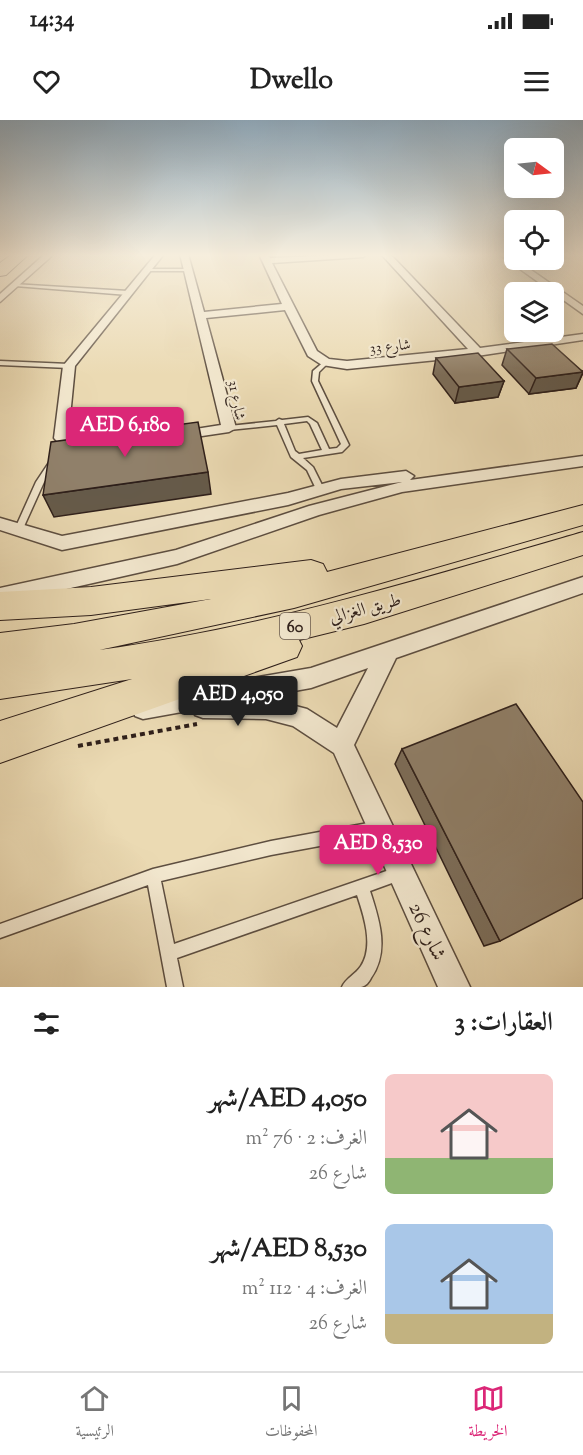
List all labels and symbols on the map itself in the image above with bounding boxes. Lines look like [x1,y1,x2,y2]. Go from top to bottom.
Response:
north arrow [504,138,564,198]
street label: شارع 33 [368,335,412,361]
street label: شارع 31 [220,378,250,422]
pin: AED 6,180 [56,407,194,458]
street label: طريق الغزالي [327,588,404,632]
road number: 60 [280,613,310,639]
pin: AED 4,050 [169,676,307,727]
pin: AED 8,530 [309,825,447,876]
street label: شارع 26 [399,898,453,966]

